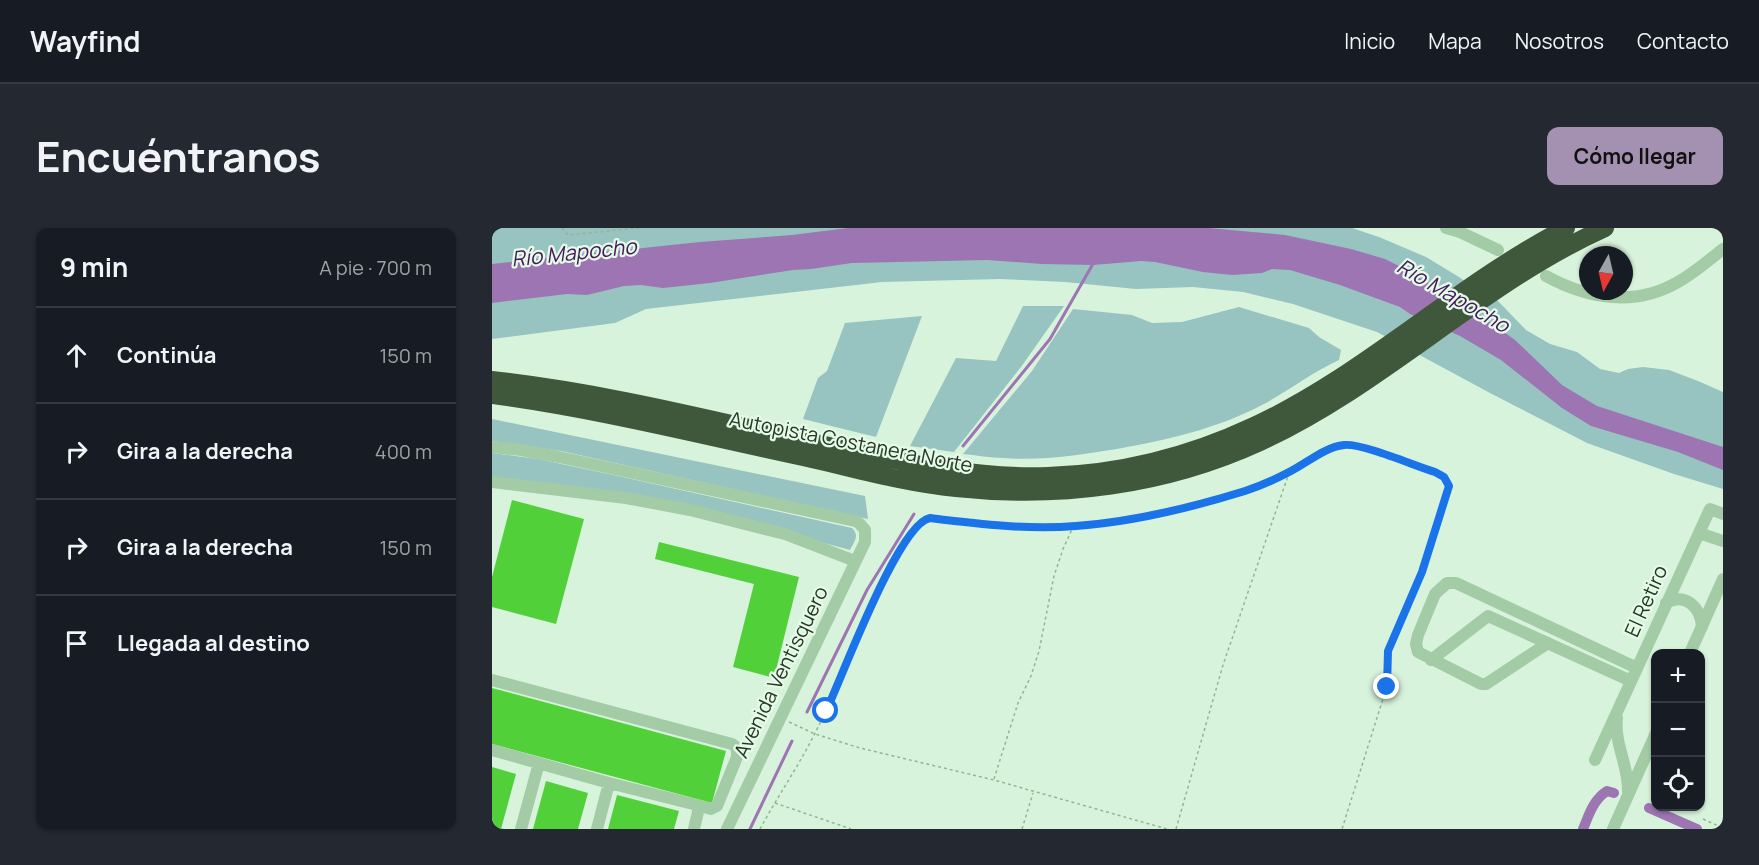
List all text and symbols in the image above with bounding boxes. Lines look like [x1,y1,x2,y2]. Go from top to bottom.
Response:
text: Wayfind [30,22,140,60]
text: Inicio [1344,27,1395,55]
text: Mapa [1428,27,1482,55]
text: Nosotros [1515,27,1604,55]
text: Contacto [1637,27,1729,55]
text: Encuéntranos [36,127,321,185]
button: Cómo llegar [1547,127,1723,185]
water label: Río Mapocho [510,231,639,272]
north arrow [1579,246,1633,300]
text: 9 min [60,249,128,285]
water label: Río Mapocho [1392,252,1516,339]
text: A pie · 700 m [319,254,432,281]
icon: ahead [60,339,93,372]
text: Continúa [117,340,217,370]
text: 150 m [379,342,432,369]
street label: Autopista Costanera Norte [727,405,975,478]
icon: right [60,435,93,468]
text: Gira a la derecha [117,436,293,466]
text: 400 m [375,438,432,465]
icon: right [60,531,93,564]
text: Gira a la derecha [117,532,293,562]
text: 150 m [379,534,432,561]
street label: El Retiro [1618,560,1673,641]
street label: Avenida Ventisquero [727,581,834,762]
icon: arrive [60,627,93,660]
text: Llegada al destino [117,628,310,658]
map controls [1651,649,1705,811]
button: + [1651,649,1705,703]
route end [1373,673,1399,699]
route start [812,697,838,723]
button: − [1651,703,1705,757]
button: locate [1651,757,1705,811]

